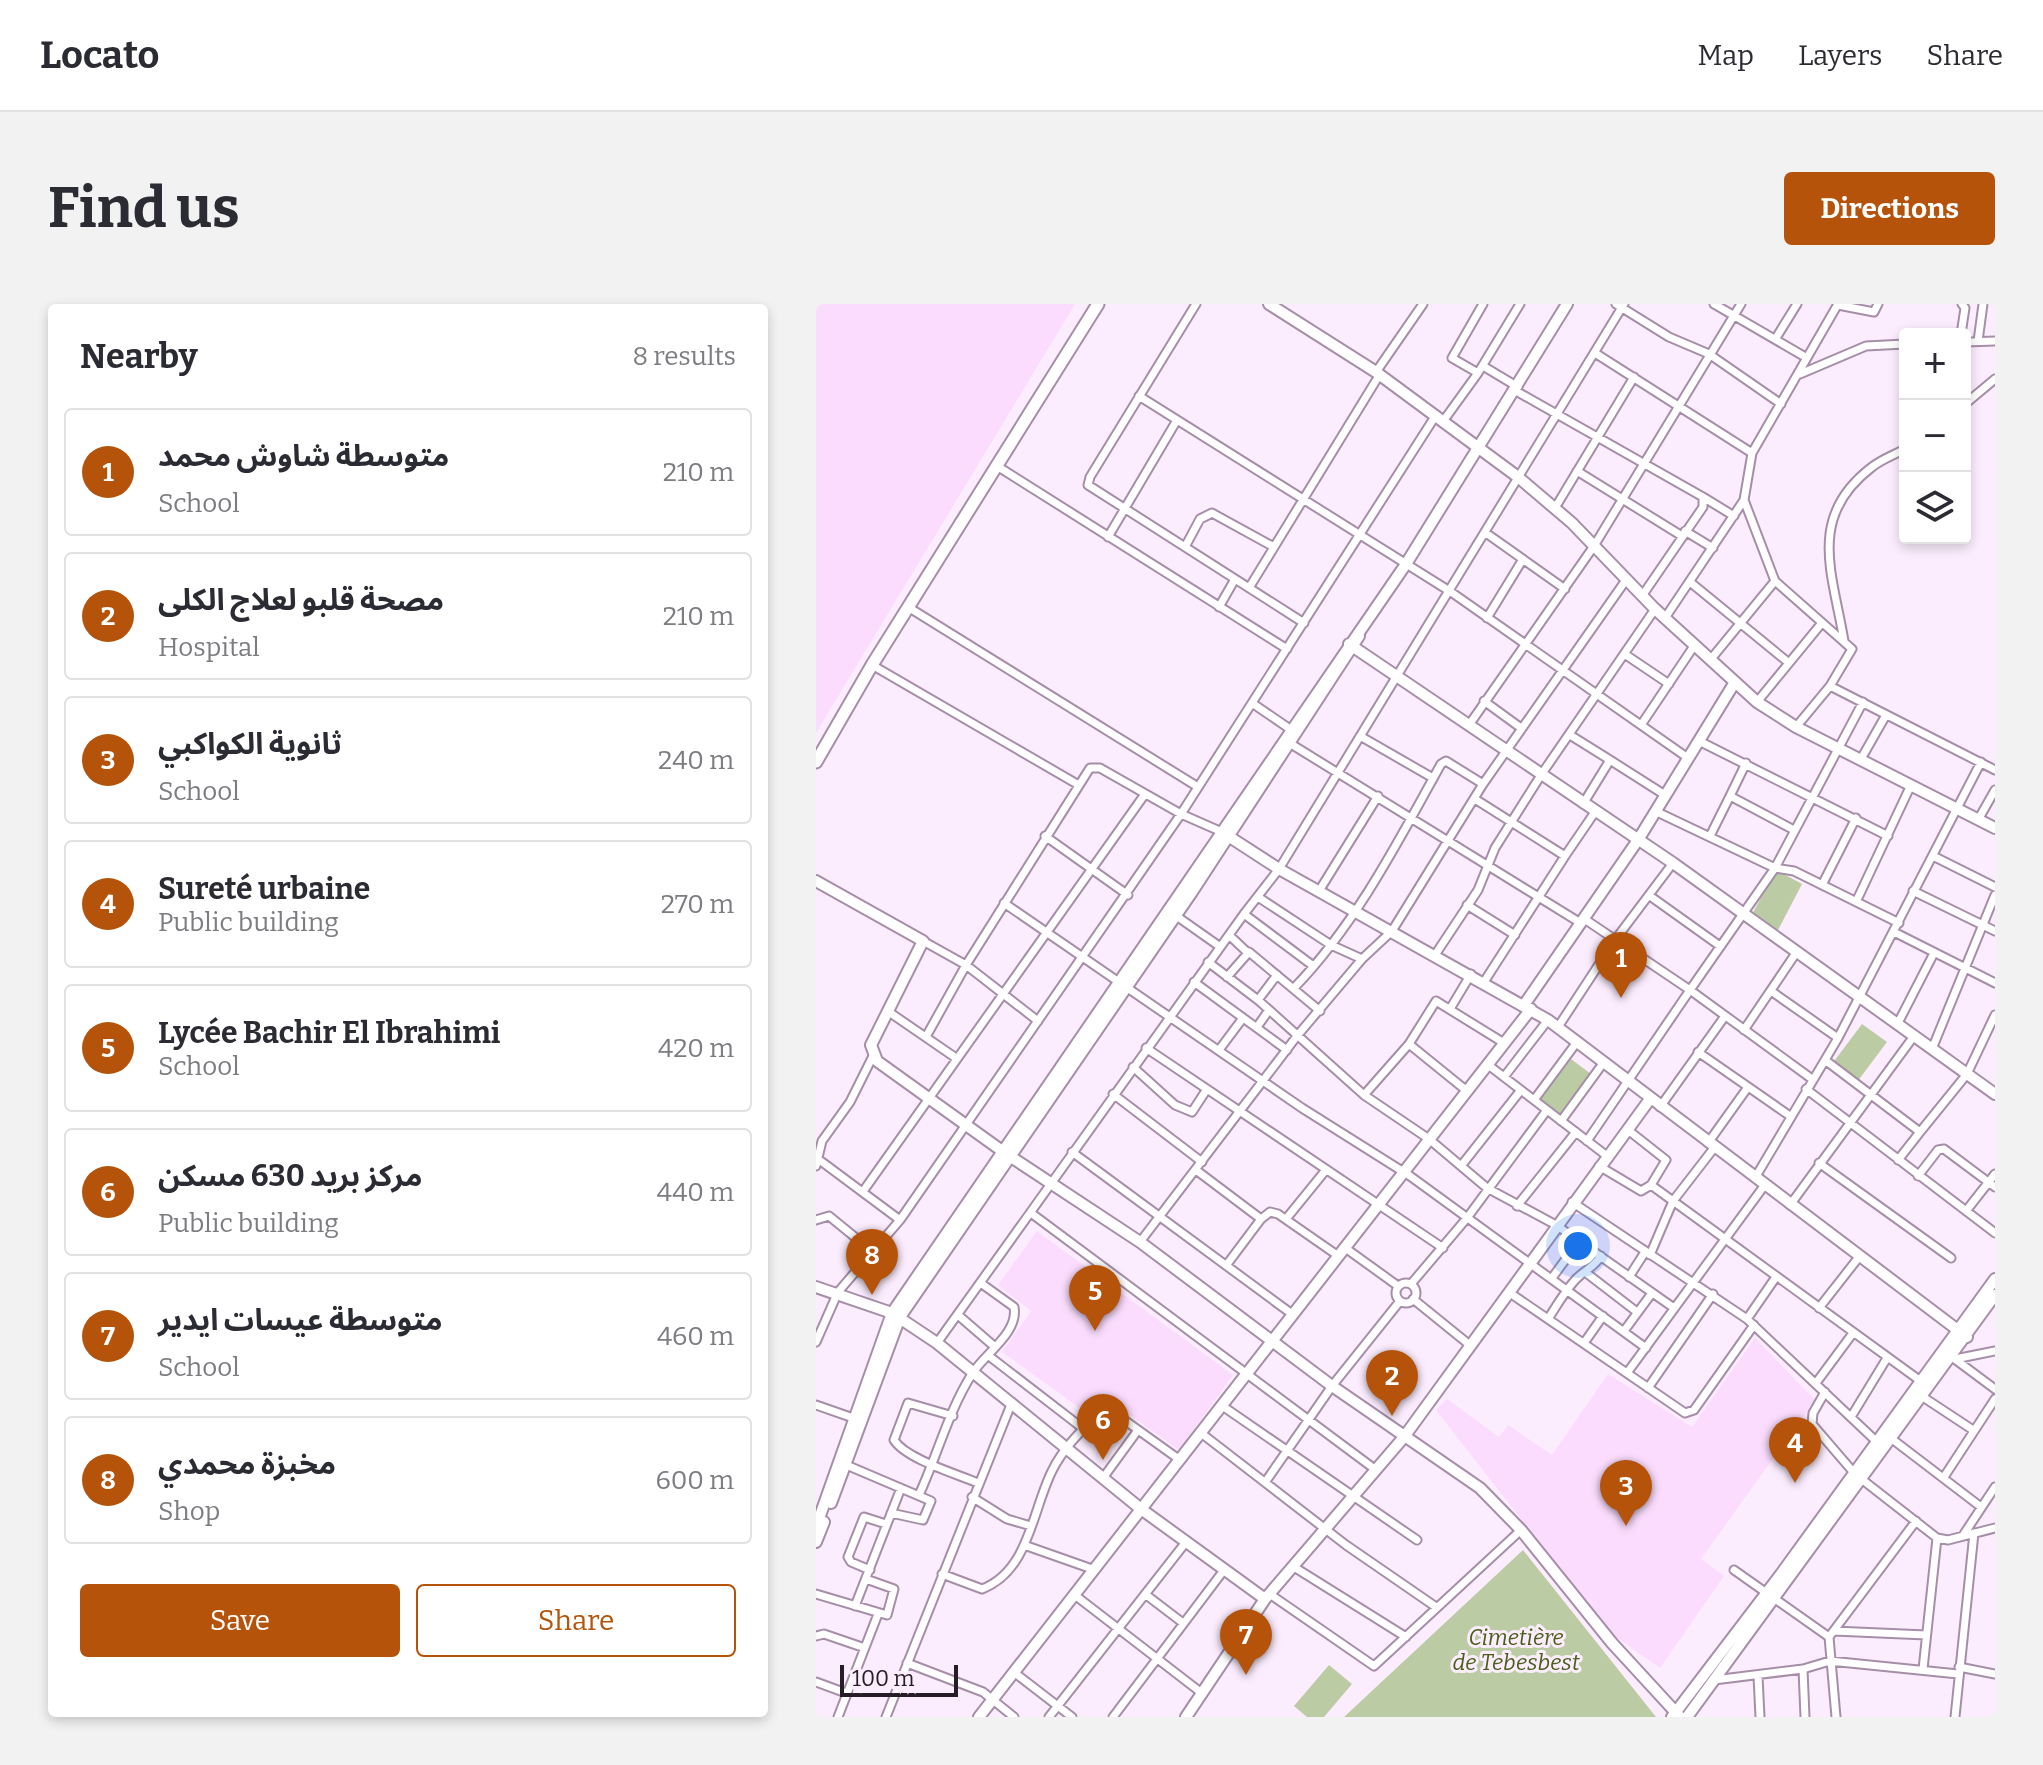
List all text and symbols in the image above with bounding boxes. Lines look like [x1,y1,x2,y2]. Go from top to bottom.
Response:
text: Locato [40,32,159,78]
text: Map [1697,39,1754,72]
text: Layers [1798,39,1882,72]
text: Share [1926,39,2003,72]
button: Directions [1784,172,1995,245]
text: Find us [48,175,240,242]
map controls [1899,328,1971,544]
button: + [1899,328,1971,400]
text: Nearby [80,336,198,377]
text: 8 results [632,341,736,372]
button: − [1899,400,1971,472]
text: متوسطة شاوش محمد [158,438,449,474]
text: 1 [102,457,114,488]
text: 210 m [663,457,734,488]
button: layers [1899,472,1971,544]
text: School [158,488,240,519]
text: مصحة قلبو لعلاج الكلى [158,582,444,618]
text: 2 [101,601,115,632]
text: 210 m [663,601,734,632]
text: Hospital [158,632,260,663]
text: ثانوية الكواكبي [158,726,342,762]
text: 3 [101,745,115,776]
text: 240 m [658,745,734,776]
text: School [158,776,240,807]
text: Sureté urbaine [158,871,370,907]
text: 4 [100,889,116,920]
text: 270 m [661,889,734,920]
text: Public building [158,907,339,938]
pin: 1 [1595,932,1647,998]
text: Lycée Bachir El Ibrahimi [158,1015,500,1051]
text: 5 [101,1033,115,1064]
text: 420 m [658,1033,734,1064]
text: School [158,1051,240,1082]
text: مركز بريد 630 مسكن [158,1158,422,1194]
text: 6 [100,1177,116,1208]
text: 440 m [657,1177,734,1208]
text: Public building [158,1208,339,1239]
your location [1558,1226,1598,1266]
pin: 8 [846,1229,898,1295]
pin: 5 [1069,1265,1121,1331]
text: متوسطة عيسات ايدير [158,1302,442,1338]
text: 7 [101,1321,115,1352]
text: 460 m [657,1321,734,1352]
pin: 2 [1366,1350,1418,1416]
text: School [158,1352,240,1383]
pin: 6 [1077,1394,1129,1460]
pin: 4 [1769,1417,1821,1483]
text: مخبزة محمدي [158,1446,336,1482]
pin: 3 [1600,1460,1652,1526]
text: 8 [100,1465,116,1496]
text: 600 m [655,1465,734,1496]
text: Shop [158,1496,220,1527]
button: Save [80,1584,400,1657]
button: Share [416,1584,736,1657]
pin: 7 [1220,1609,1272,1675]
park label: Cimetière de Tebesbest [1452,1624,1580,1676]
scale bar [840,1661,958,1697]
text: 100 m [852,1665,915,1692]

